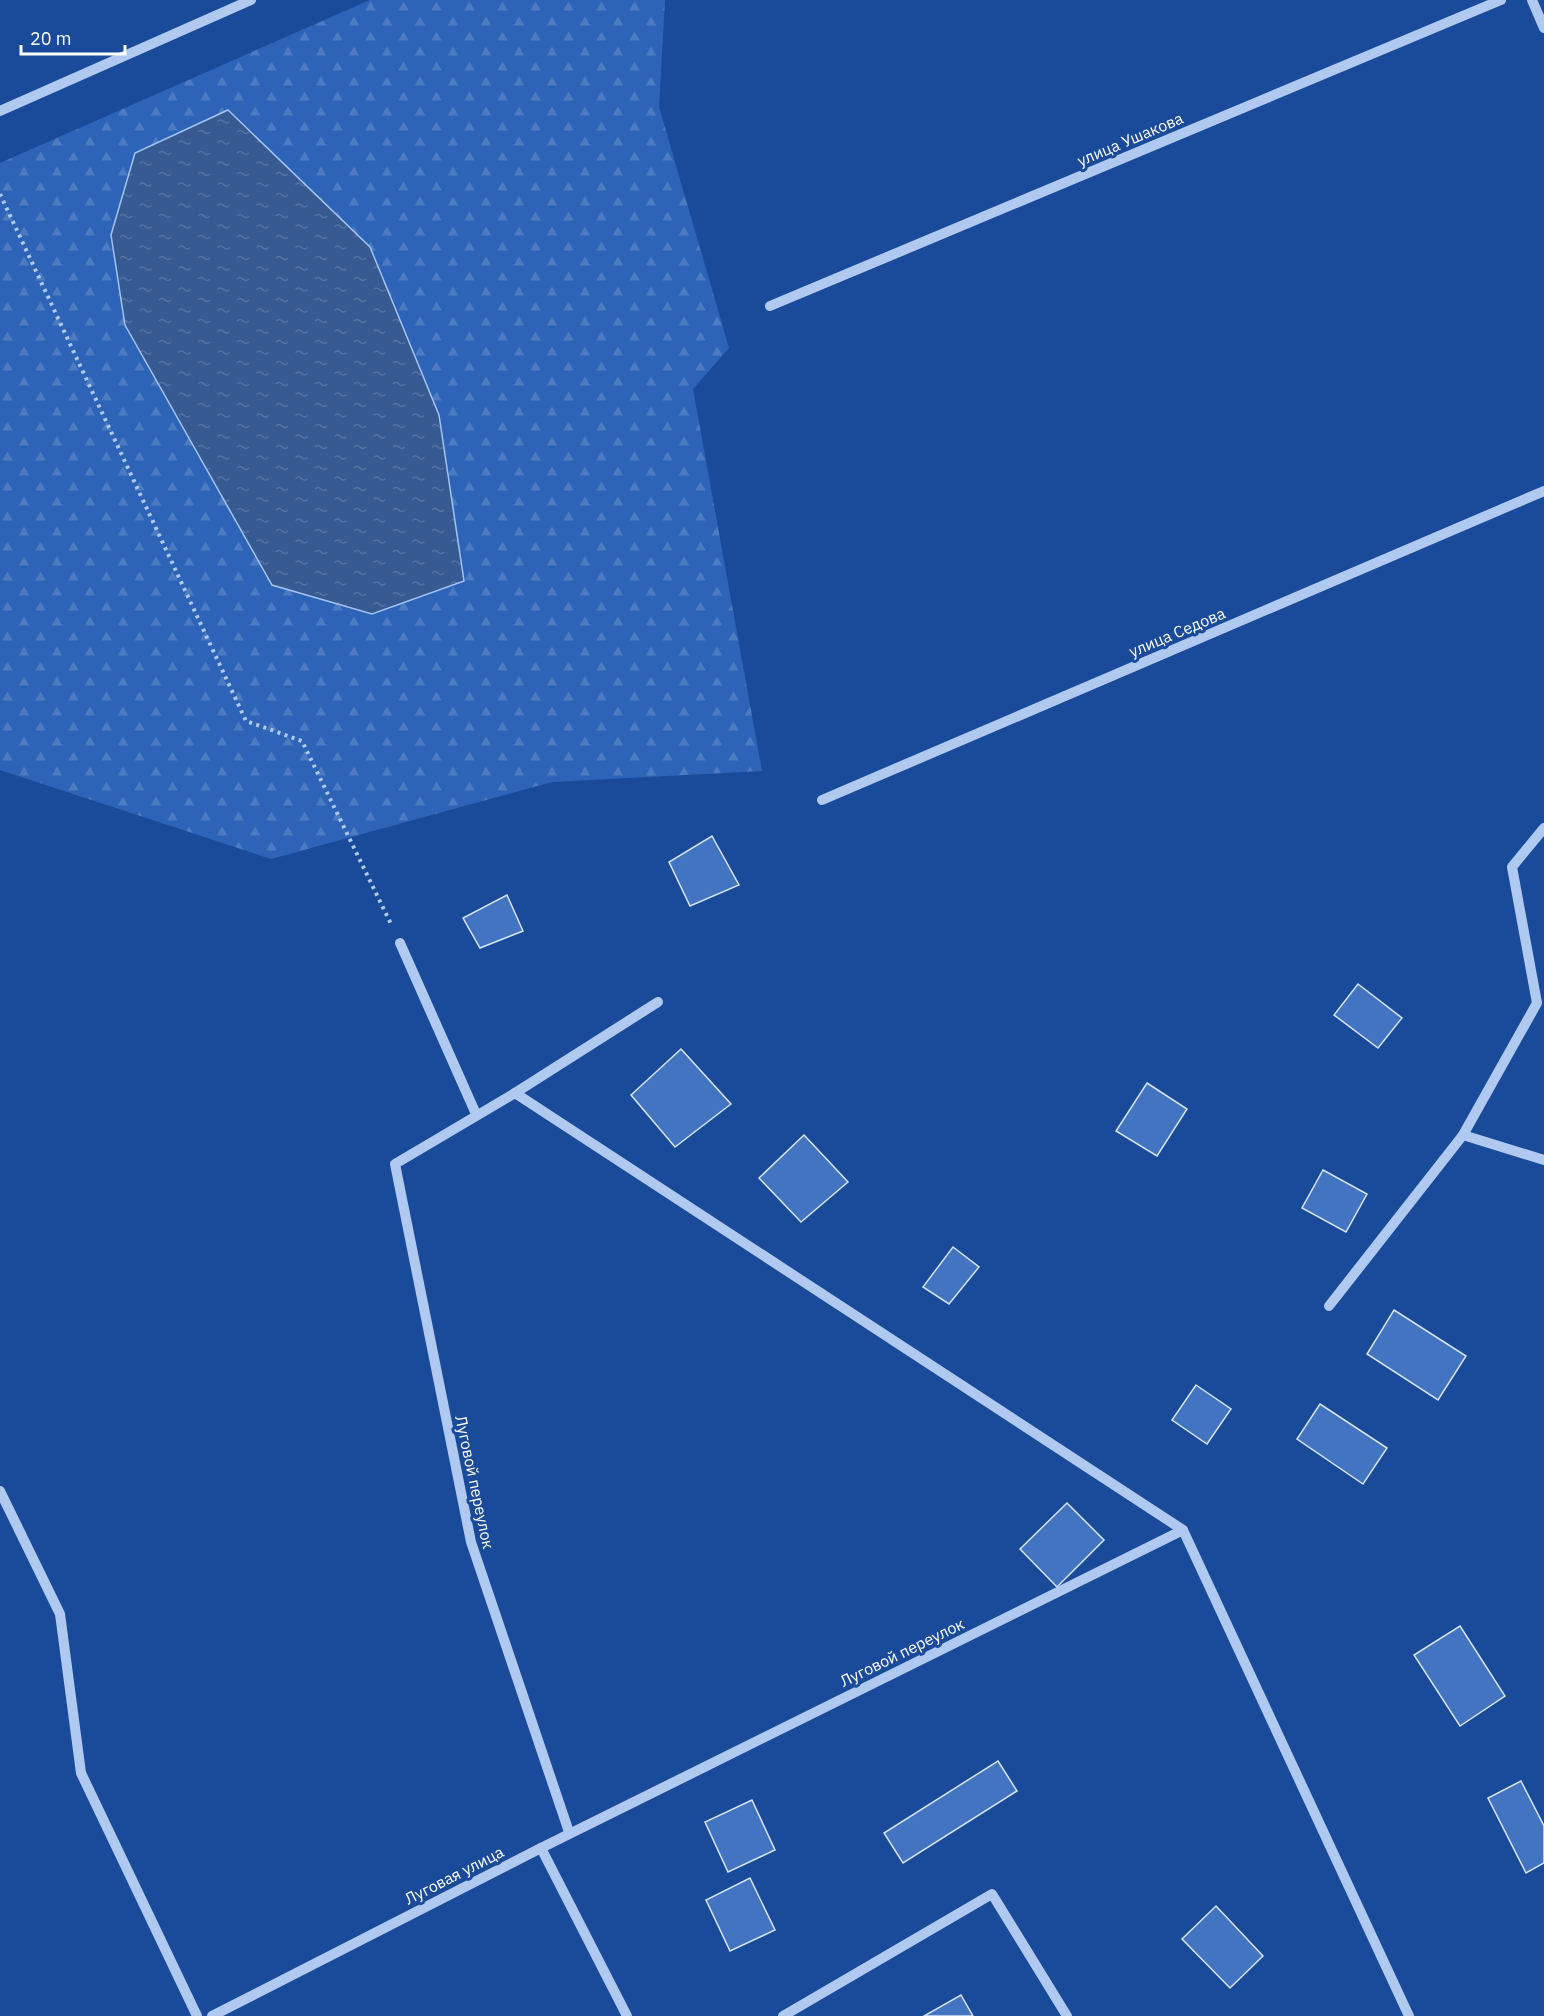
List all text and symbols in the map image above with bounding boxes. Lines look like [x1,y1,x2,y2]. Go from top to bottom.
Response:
scale bar [21,18,124,56]
text: 20 m [30,27,72,50]
street label: улица Ушакова [1074,107,1186,170]
street label: улица Седова [1126,603,1229,661]
street label: Луговой переулок [451,1413,499,1551]
street label: Луговой переулок [836,1613,968,1691]
street label: Луговая улица [401,1841,507,1909]

